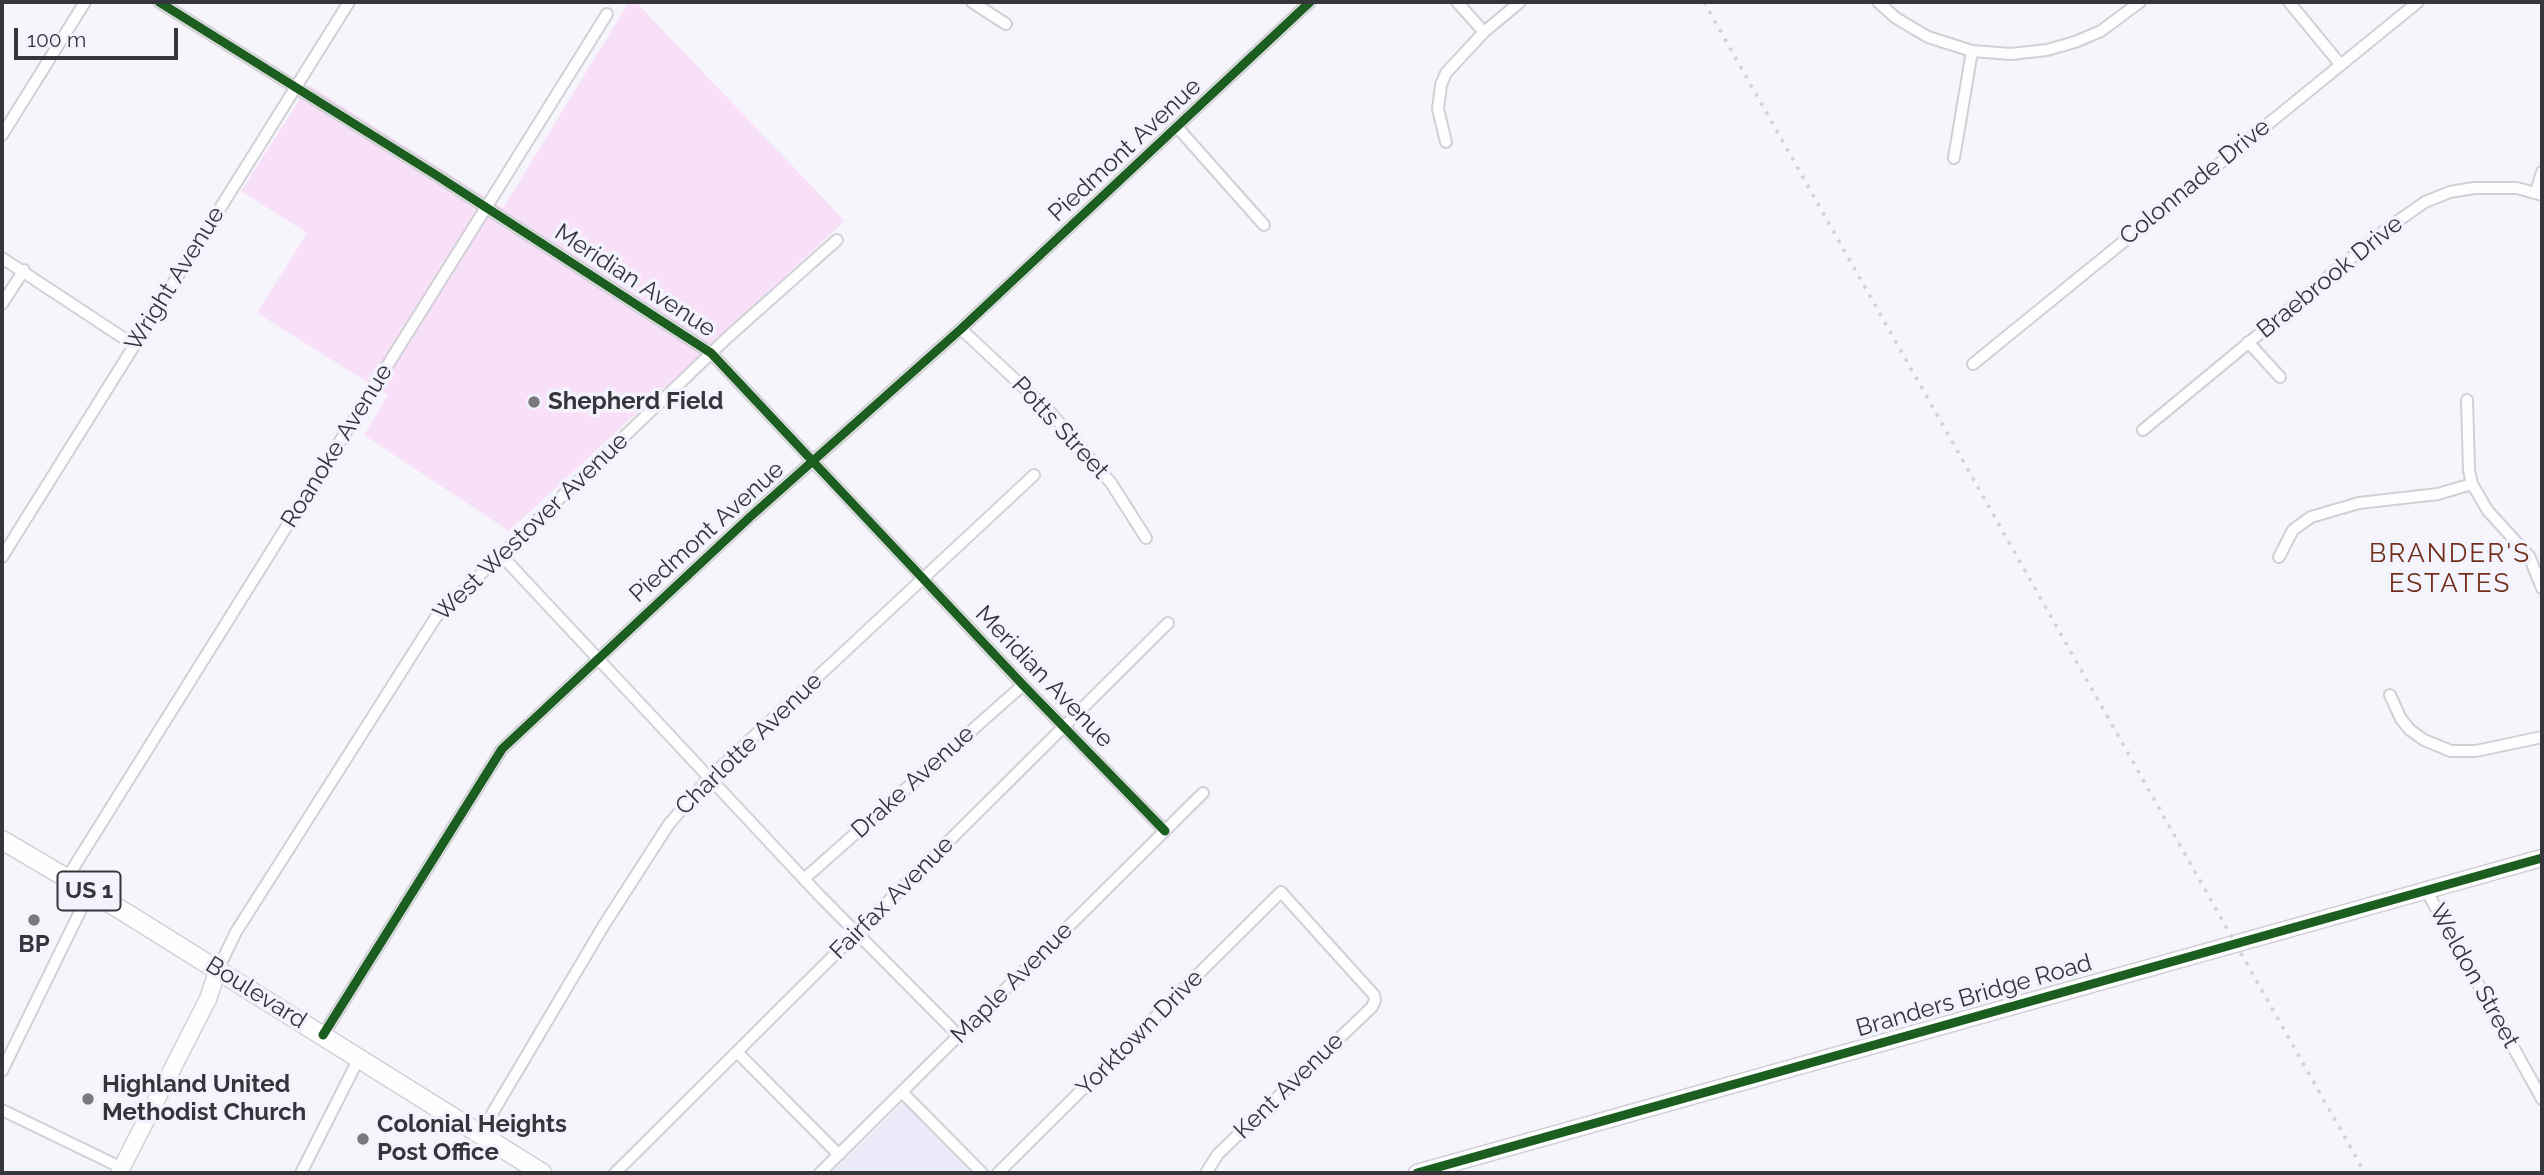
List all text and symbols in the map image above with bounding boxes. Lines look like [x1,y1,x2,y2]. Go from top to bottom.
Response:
scale bar [18,14,182,58]
text: 100 m [27,27,86,52]
street label: Piedmont Avenue [1043,72,1207,228]
street label: Colonnade Drive [2114,113,2276,251]
street label: Wright Avenue [119,201,231,357]
street label: Braebrook Drive [2251,209,2409,345]
street label: Meridian Avenue [549,218,721,344]
street label: Roanoke Avenue [275,359,399,533]
street label: Potts Street [1005,371,1115,485]
place label: Shepherd Field [548,388,723,416]
marker: Shepherd Field [526,394,542,410]
street label: West Westover Avenue [428,427,634,627]
street label: Piedmont Avenue [624,455,790,609]
district label: BRANDER'S ESTATES [2370,538,2530,600]
street label: Meridian Avenue [969,600,1119,754]
street label: Charlotte Avenue [670,667,828,821]
street label: Drake Avenue [846,719,980,845]
street label: Fairfax Avenue [824,830,960,966]
road number: US 1 [57,872,120,911]
street label: Weldon Street [2423,899,2525,1053]
marker: BP [26,912,42,928]
street label: Maple Avenue [945,916,1079,1050]
place label: BP [18,931,50,959]
street label: Branders Bridge Road [1853,949,2095,1043]
street label: Boulevard [200,951,312,1035]
street label: Yorktown Drive [1071,964,1209,1102]
street label: Kent Avenue [1228,1027,1350,1145]
place label: Highland United Methodist Church [102,1071,306,1127]
marker: Highland United Methodist Church [80,1091,96,1107]
place label: Colonial Heights Post Office [377,1111,567,1167]
marker: Colonial Heights Post Office [355,1131,371,1147]

